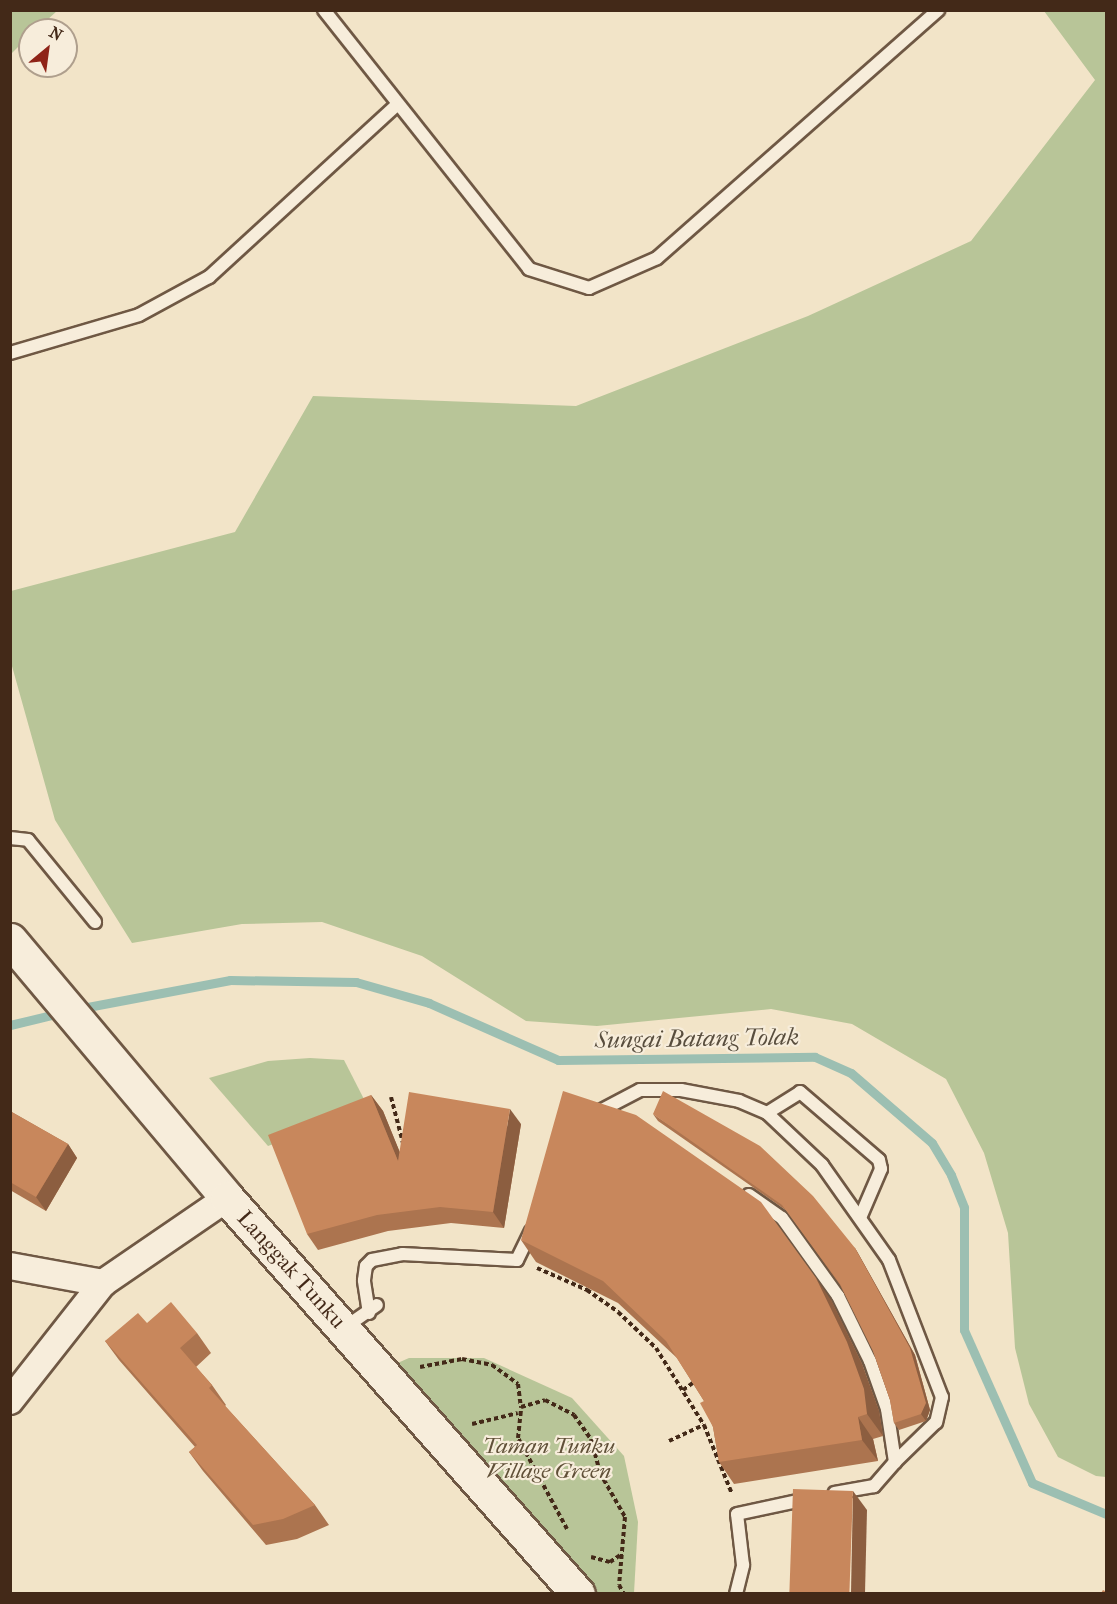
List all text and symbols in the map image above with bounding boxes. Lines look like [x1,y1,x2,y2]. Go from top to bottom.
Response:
north arrow [18,18,78,78]
text: N [46,22,66,45]
water label: Sungai Batang Tolak [595,1023,799,1055]
street label: Langgak Tunku [231,1206,351,1334]
park label: Taman Tunku Village Green [483,1433,615,1484]

